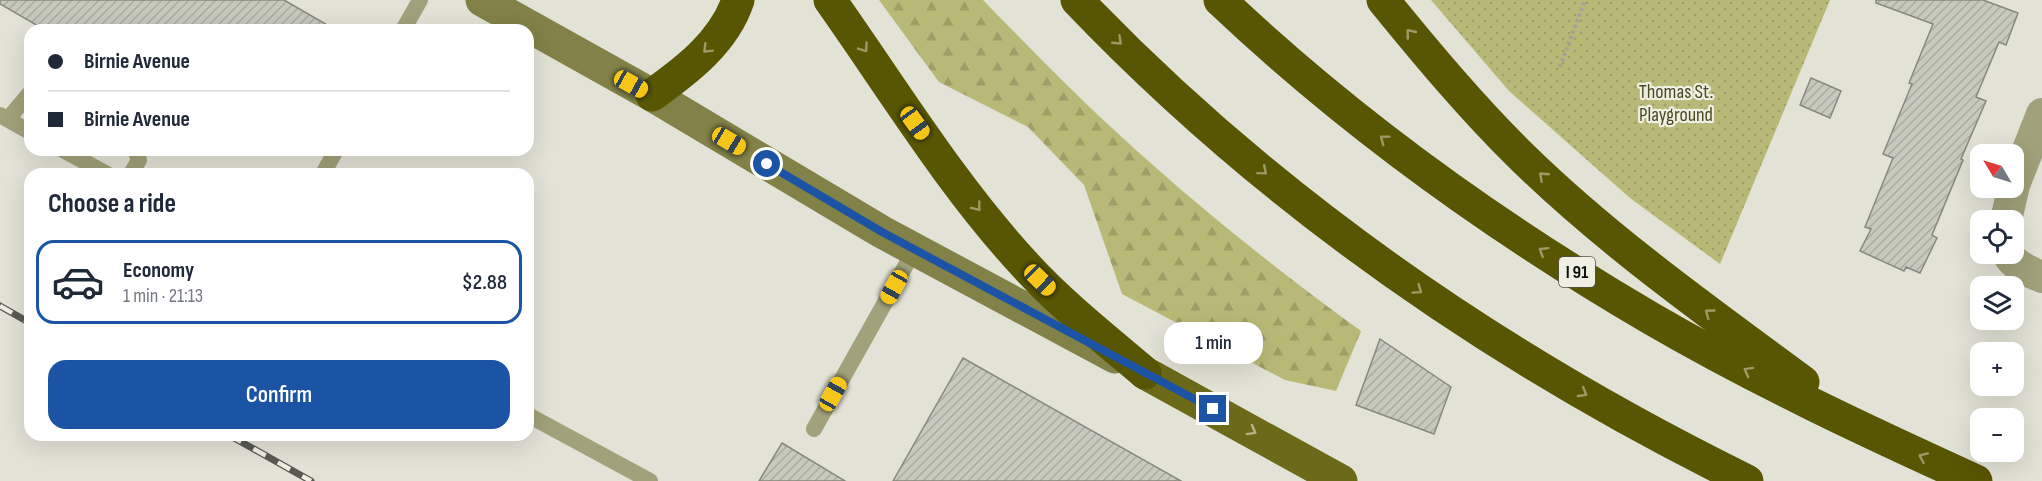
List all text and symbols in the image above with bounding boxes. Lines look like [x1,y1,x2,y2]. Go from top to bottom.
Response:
one-way arrow [1406,29,1417,40]
one-way arrow [1111,34,1122,45]
one-way arrow [704,41,715,52]
one-way arrow [857,41,868,52]
text: Birnie Avenue [84,48,190,75]
car [611,67,651,101]
park label: Thomas St. Playground [1639,80,1713,127]
car [897,103,933,143]
text: Birnie Avenue [84,106,190,133]
car [709,124,749,158]
one-way arrow [1380,135,1391,146]
north arrow [1970,144,2024,198]
map controls [1970,144,2024,462]
route start [753,150,780,177]
one-way arrow [1256,164,1267,175]
one-way arrow [1539,172,1550,183]
text: Choose a ride [48,188,176,220]
one-way arrow [969,200,980,211]
button: locate [1970,210,2024,264]
one-way arrow [1539,248,1550,259]
icon: car [51,255,105,309]
text: Economy [123,257,194,284]
road number: I 91 [1559,257,1595,287]
car [1021,261,1059,299]
car [877,267,911,307]
text: $2.88 [462,269,507,296]
button: layers [1970,276,2024,330]
one-way arrow [1411,283,1422,294]
text: 1 min · 21:13 [123,284,203,308]
one-way arrow [1705,309,1716,320]
callout: 1 min [1164,322,1262,364]
text: 1 min [1195,331,1232,355]
button: + [1970,342,2024,396]
button: Confirm [48,360,510,429]
one-way arrow [1743,367,1754,378]
car [816,374,850,414]
one-way arrow [1577,386,1587,398]
route end [1199,395,1226,422]
button: − [1970,408,2024,462]
one-way arrow [1246,424,1256,435]
one-way arrow [1918,452,1929,464]

